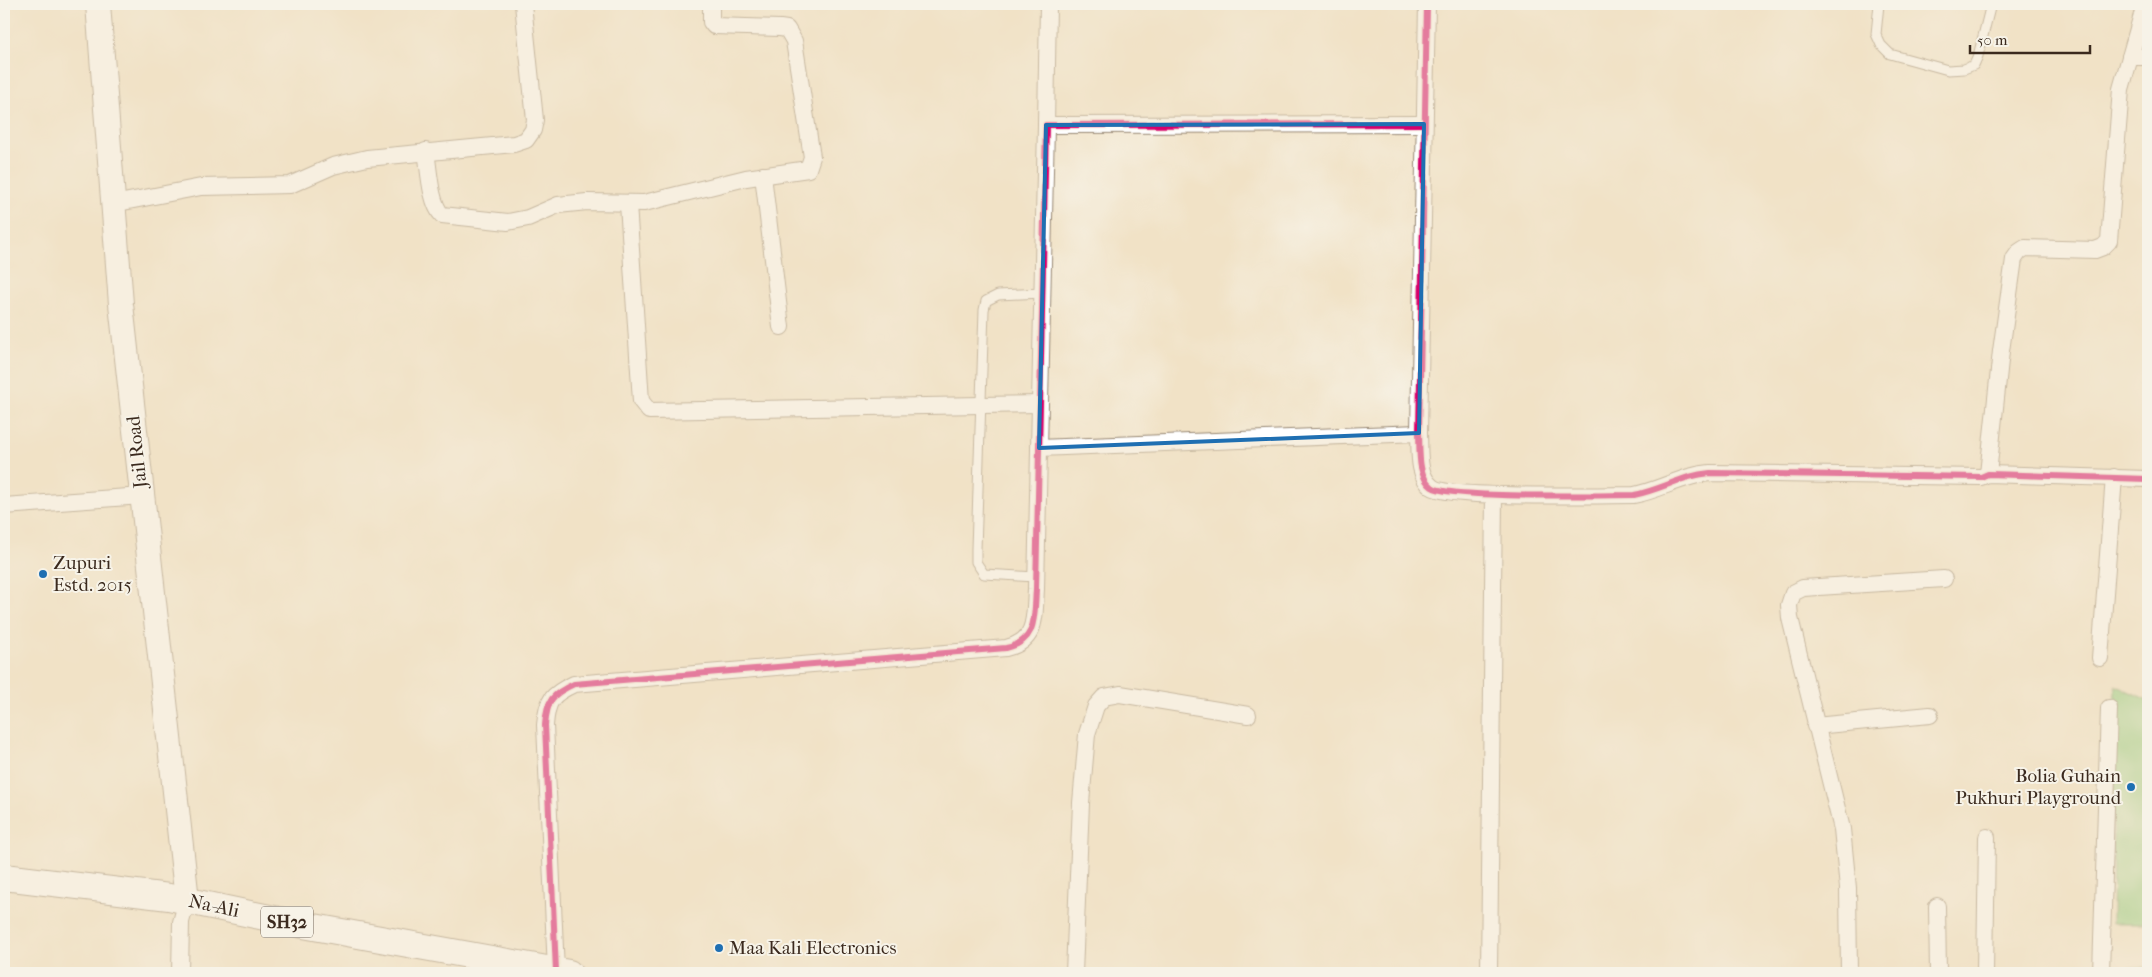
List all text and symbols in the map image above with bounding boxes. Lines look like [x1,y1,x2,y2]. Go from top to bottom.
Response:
scale bar [1970,22,2090,54]
text: 50 m [1977,31,2008,49]
street label: Jail Road [122,414,152,491]
place label: Zupuri Estd. 2015 [53,552,132,596]
marker: Zupuri Estd. 2015 [37,568,49,580]
place label: Bolia Guhain Pukhuri Playground [1955,765,2122,809]
marker: Bolia Guhain Pukhuri Playground [2125,781,2137,793]
street label: Na-Ali [187,890,242,922]
road number: SH32 [261,906,313,938]
place label: Maa Kali Electronics [729,937,896,959]
marker: Maa Kali Electronics [713,942,725,954]

